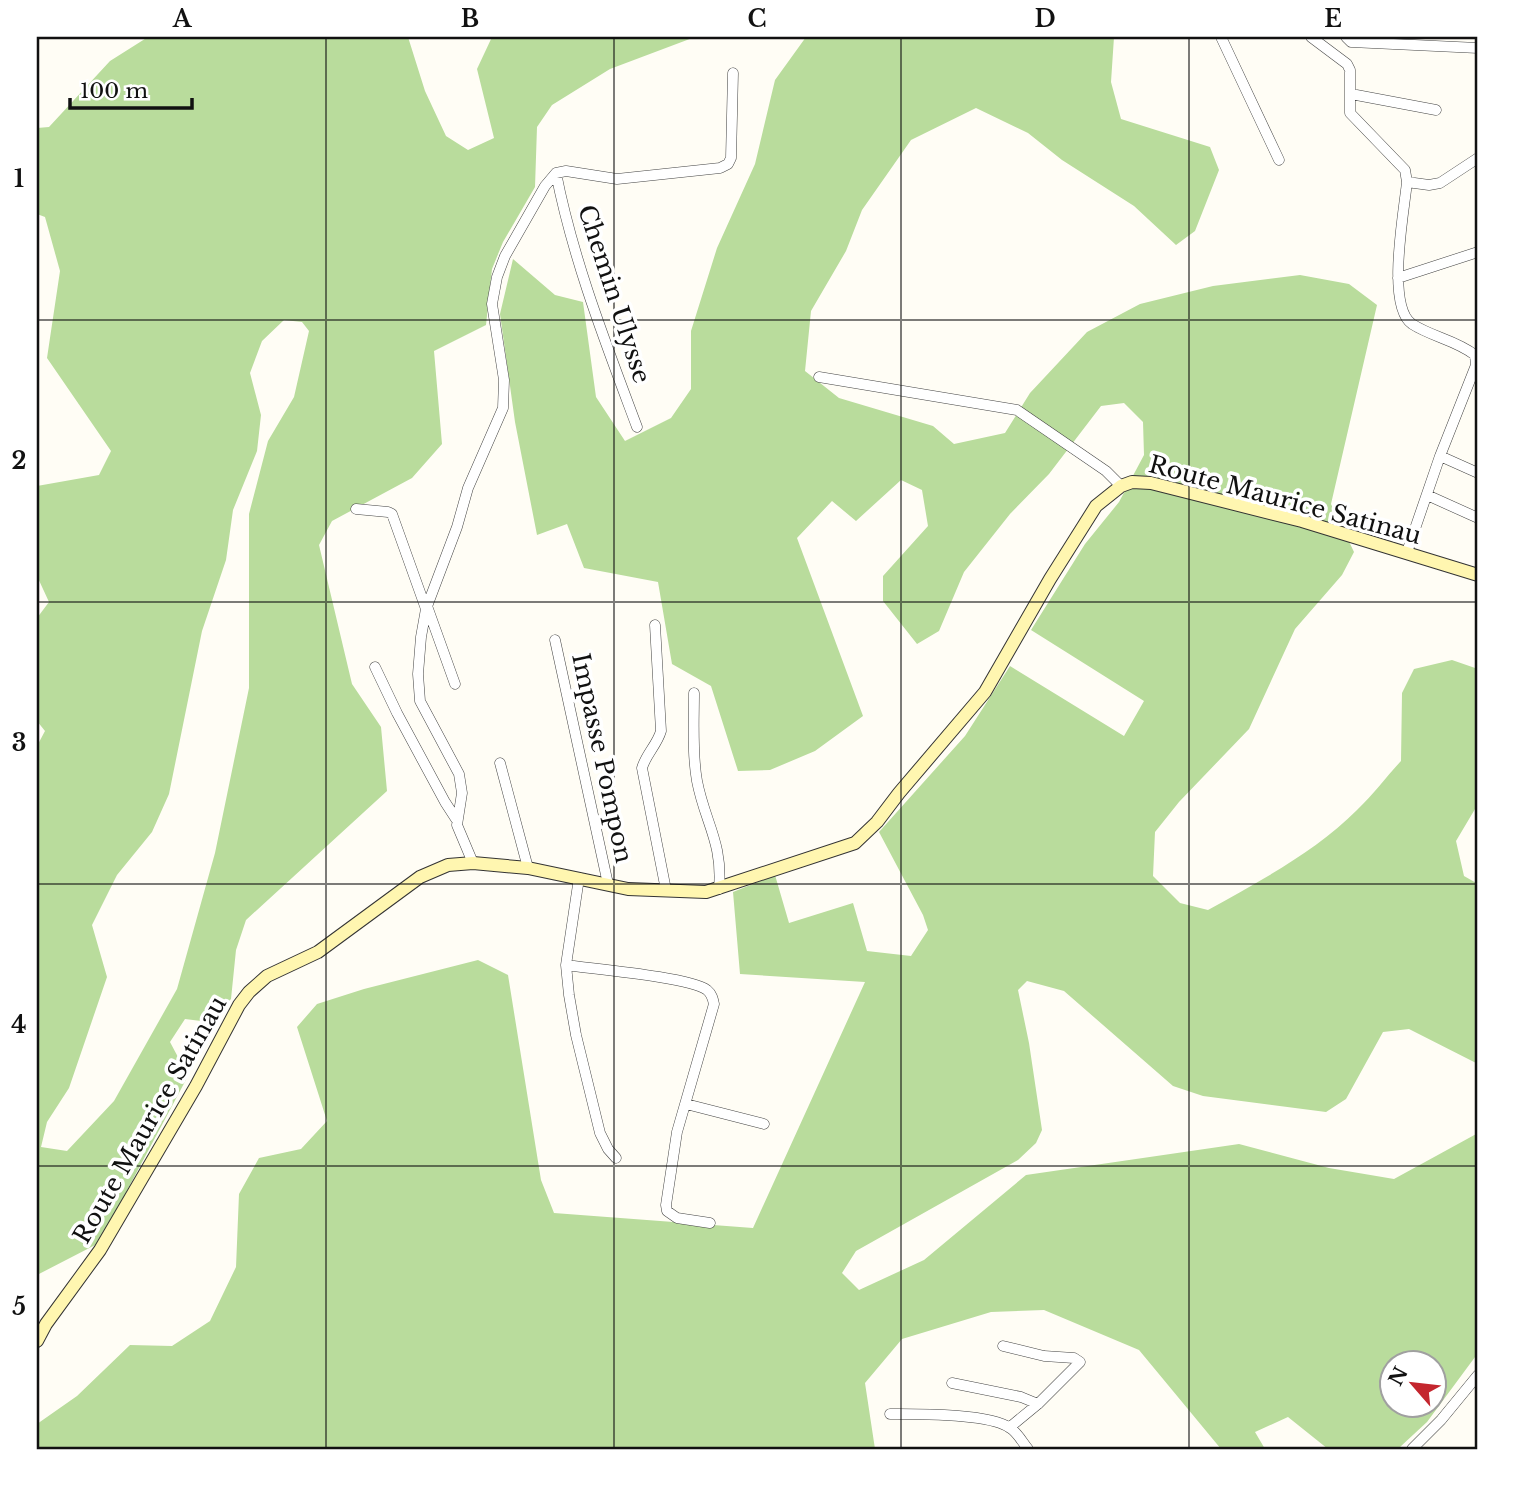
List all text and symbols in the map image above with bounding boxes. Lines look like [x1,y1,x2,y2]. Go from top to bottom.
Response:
text: A [172,5,193,33]
text: B [461,5,479,33]
text: C [748,5,766,33]
text: D [1034,5,1056,33]
text: E [1324,5,1342,33]
scale bar [70,66,192,110]
text: 100 m [80,78,148,104]
text: 1 [14,165,24,193]
street label: Chemin Ulysse [572,201,657,387]
text: 2 [12,447,26,475]
street label: Route Maurice Satinau [1146,449,1424,550]
street label: Impasse Pompon [566,650,639,865]
text: 3 [12,729,26,757]
street label: Route Maurice Satinau [67,991,232,1249]
text: 4 [11,1011,27,1039]
text: 5 [12,1293,26,1321]
north arrow [1378,1350,1448,1420]
text: N [1384,1363,1413,1390]

